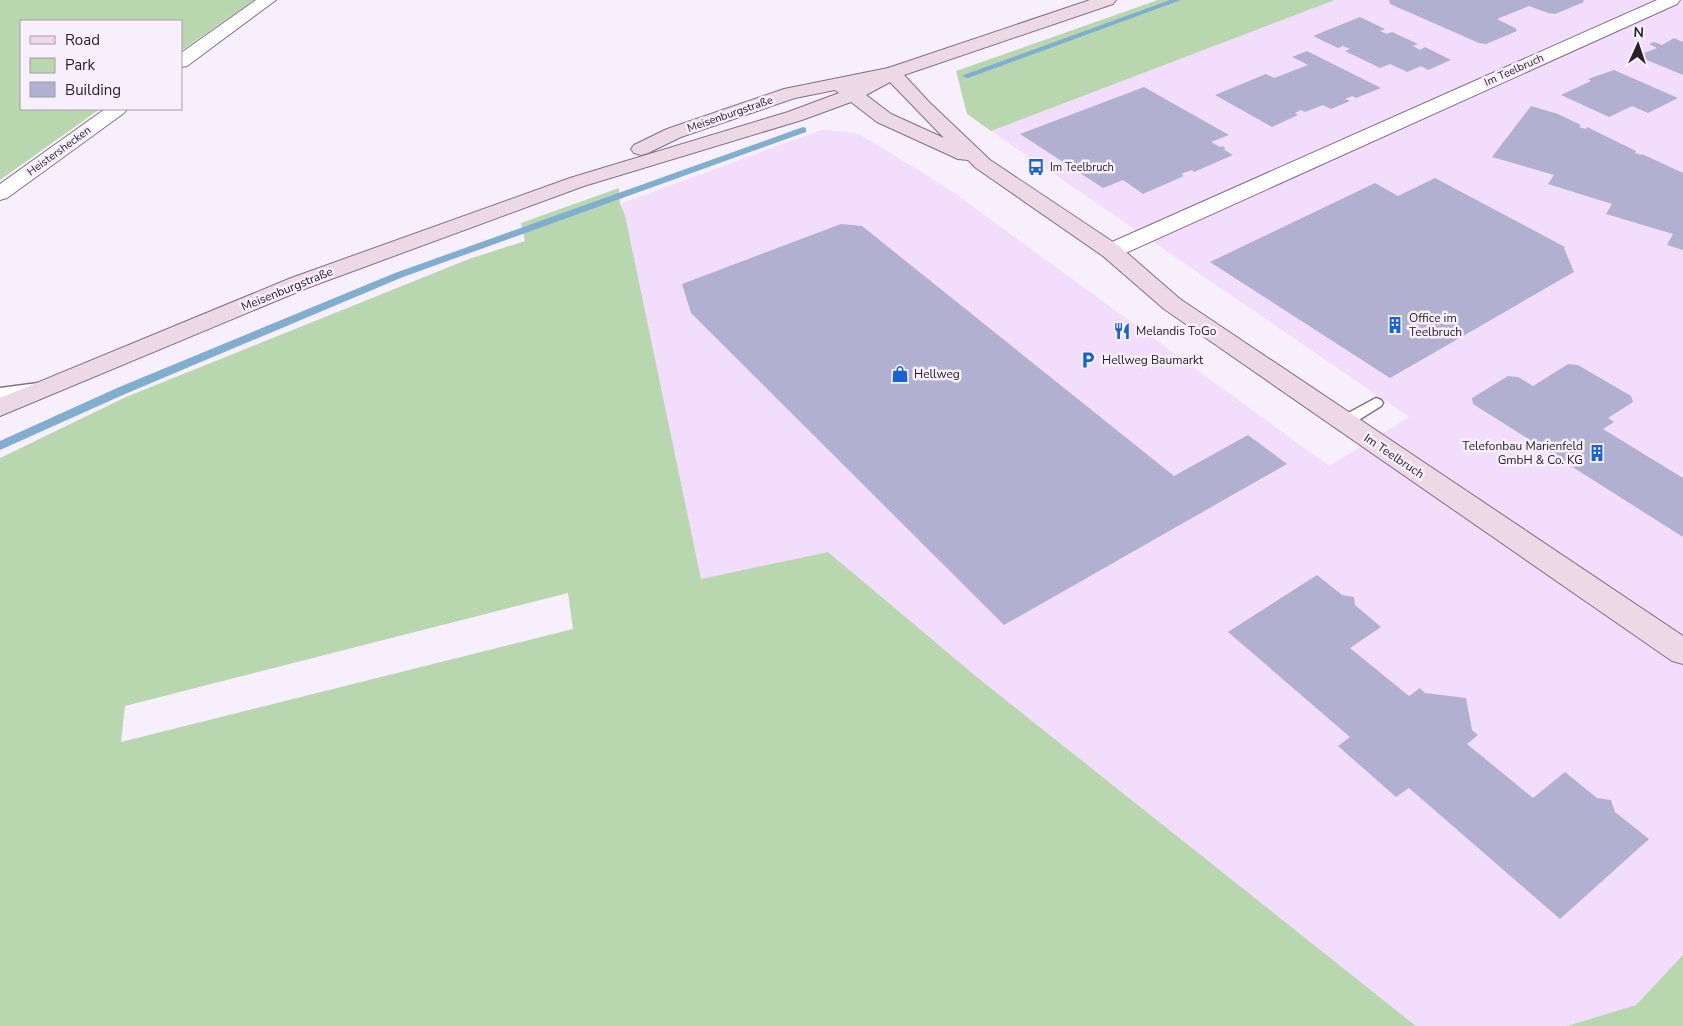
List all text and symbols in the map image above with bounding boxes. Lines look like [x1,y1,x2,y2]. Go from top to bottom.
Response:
legend [20,20,182,110]
north arrow [1613,20,1663,70]
text: N [1633,23,1644,42]
text: Road [65,30,100,50]
street label: Im Teelbruch [1482,50,1546,90]
text: Park [65,55,95,75]
text: Building [65,80,121,100]
street label: Meisenburgstraße [685,92,775,136]
street label: Heistershecken [24,123,94,179]
bus stop icon: Im Teelbruch [1026,157,1046,177]
place label: Im Teelbruch [1050,160,1114,175]
street label: Meisenburgstraße [239,263,335,315]
place label: Office im Teelbruch [1409,310,1462,340]
building icon: Office im Teelbruch [1385,315,1405,335]
restaurant icon: Melandis ToGo [1112,321,1132,341]
place label: Melandis ToGo [1136,323,1217,339]
parking icon: Hellweg Baumarkt [1078,350,1098,370]
place label: Hellweg Baumarkt [1102,352,1204,368]
shop icon: Hellweg [890,364,910,384]
place label: Hellweg [914,366,960,382]
street label: Im Teelbruch [1361,430,1427,482]
place label: Telefonbau Marienfeld GmbH & Co. KG [1462,438,1583,468]
building icon: Telefonbau Marienfeld GmbH & Co. KG [1587,443,1607,463]

